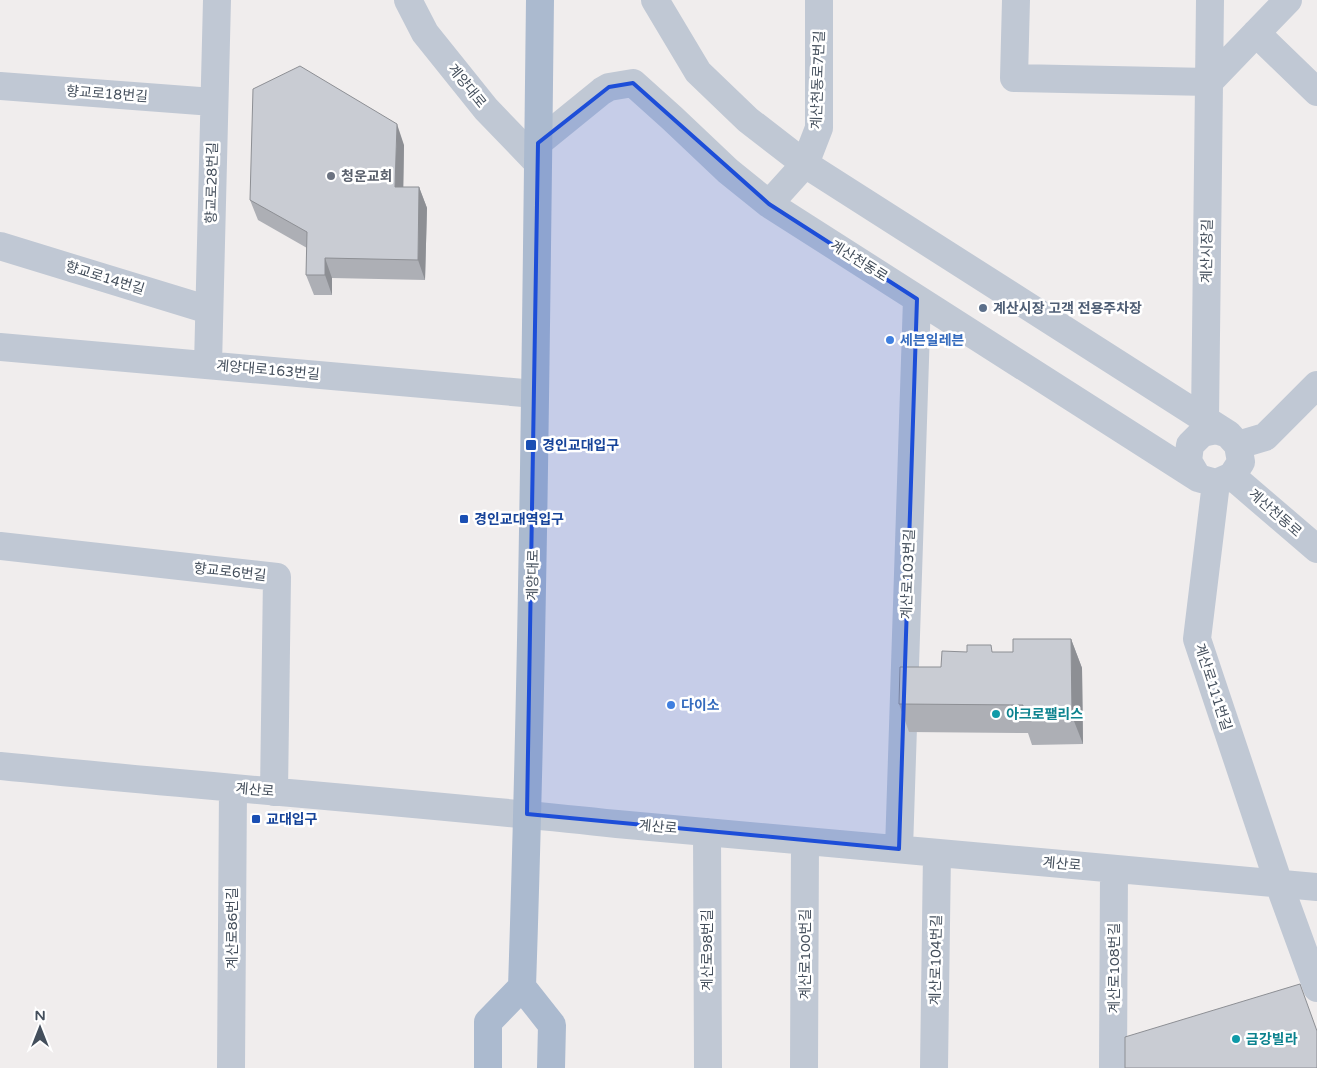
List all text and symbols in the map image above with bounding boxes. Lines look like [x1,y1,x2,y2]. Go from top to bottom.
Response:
street label: 계산천동로7번길 [808,30,828,130]
street label: 계양대로 [444,61,490,111]
street label: 향교로18번길 [66,83,148,105]
street label: 향교로28번길 [203,142,221,224]
place label: 청운교회 [341,168,393,185]
marker: 청운교회 [325,170,337,182]
street label: 계산시장길 [1198,219,1216,283]
street label: 계산천동로 [827,237,891,285]
street label: 향교로14번길 [63,258,147,298]
place label: 계산시장 고객 전용주차장 [993,300,1142,317]
marker: 계산시장 고객 전용주차장 [977,302,989,314]
place label: 세븐일레븐 [900,332,965,349]
marker: 세븐일레븐 [884,334,896,346]
street label: 계양대로163번길 [216,357,320,383]
place label: 경인교대입구 [542,437,619,454]
marker: 경인교대입구 [524,438,538,452]
street label: 계산천동로 [1245,485,1305,541]
place label: 경인교대역입구 [474,511,564,528]
marker: 경인교대역입구 [458,513,470,525]
street label: 계산로103번길 [898,528,918,620]
street label: 계양대로 [524,549,542,601]
street label: 향교로6번길 [193,560,267,584]
street label: 계산로111번길 [1191,641,1235,733]
place label: 다이소 [681,697,720,714]
marker: 다이소 [665,699,677,711]
place label: 아크로팰리스 [1006,706,1083,723]
marker: 아크로팰리스 [990,708,1002,720]
street label: 계산로 [235,780,275,800]
place label: 교대입구 [266,811,318,828]
marker: 교대입구 [250,813,262,825]
street label: 계산로 [638,817,678,837]
street label: 계산로 [1042,854,1082,874]
street label: 계산로86번길 [224,887,241,969]
street label: 계산로98번길 [699,909,716,991]
street label: 계산로100번길 [797,909,814,999]
street label: 계산로104번길 [927,914,945,1006]
street label: 계산로108번길 [1106,923,1123,1013]
north arrow [15,1003,65,1053]
text: N [34,1007,46,1024]
place label: 금강빌라 [1246,1031,1298,1048]
marker: 금강빌라 [1230,1033,1242,1045]

